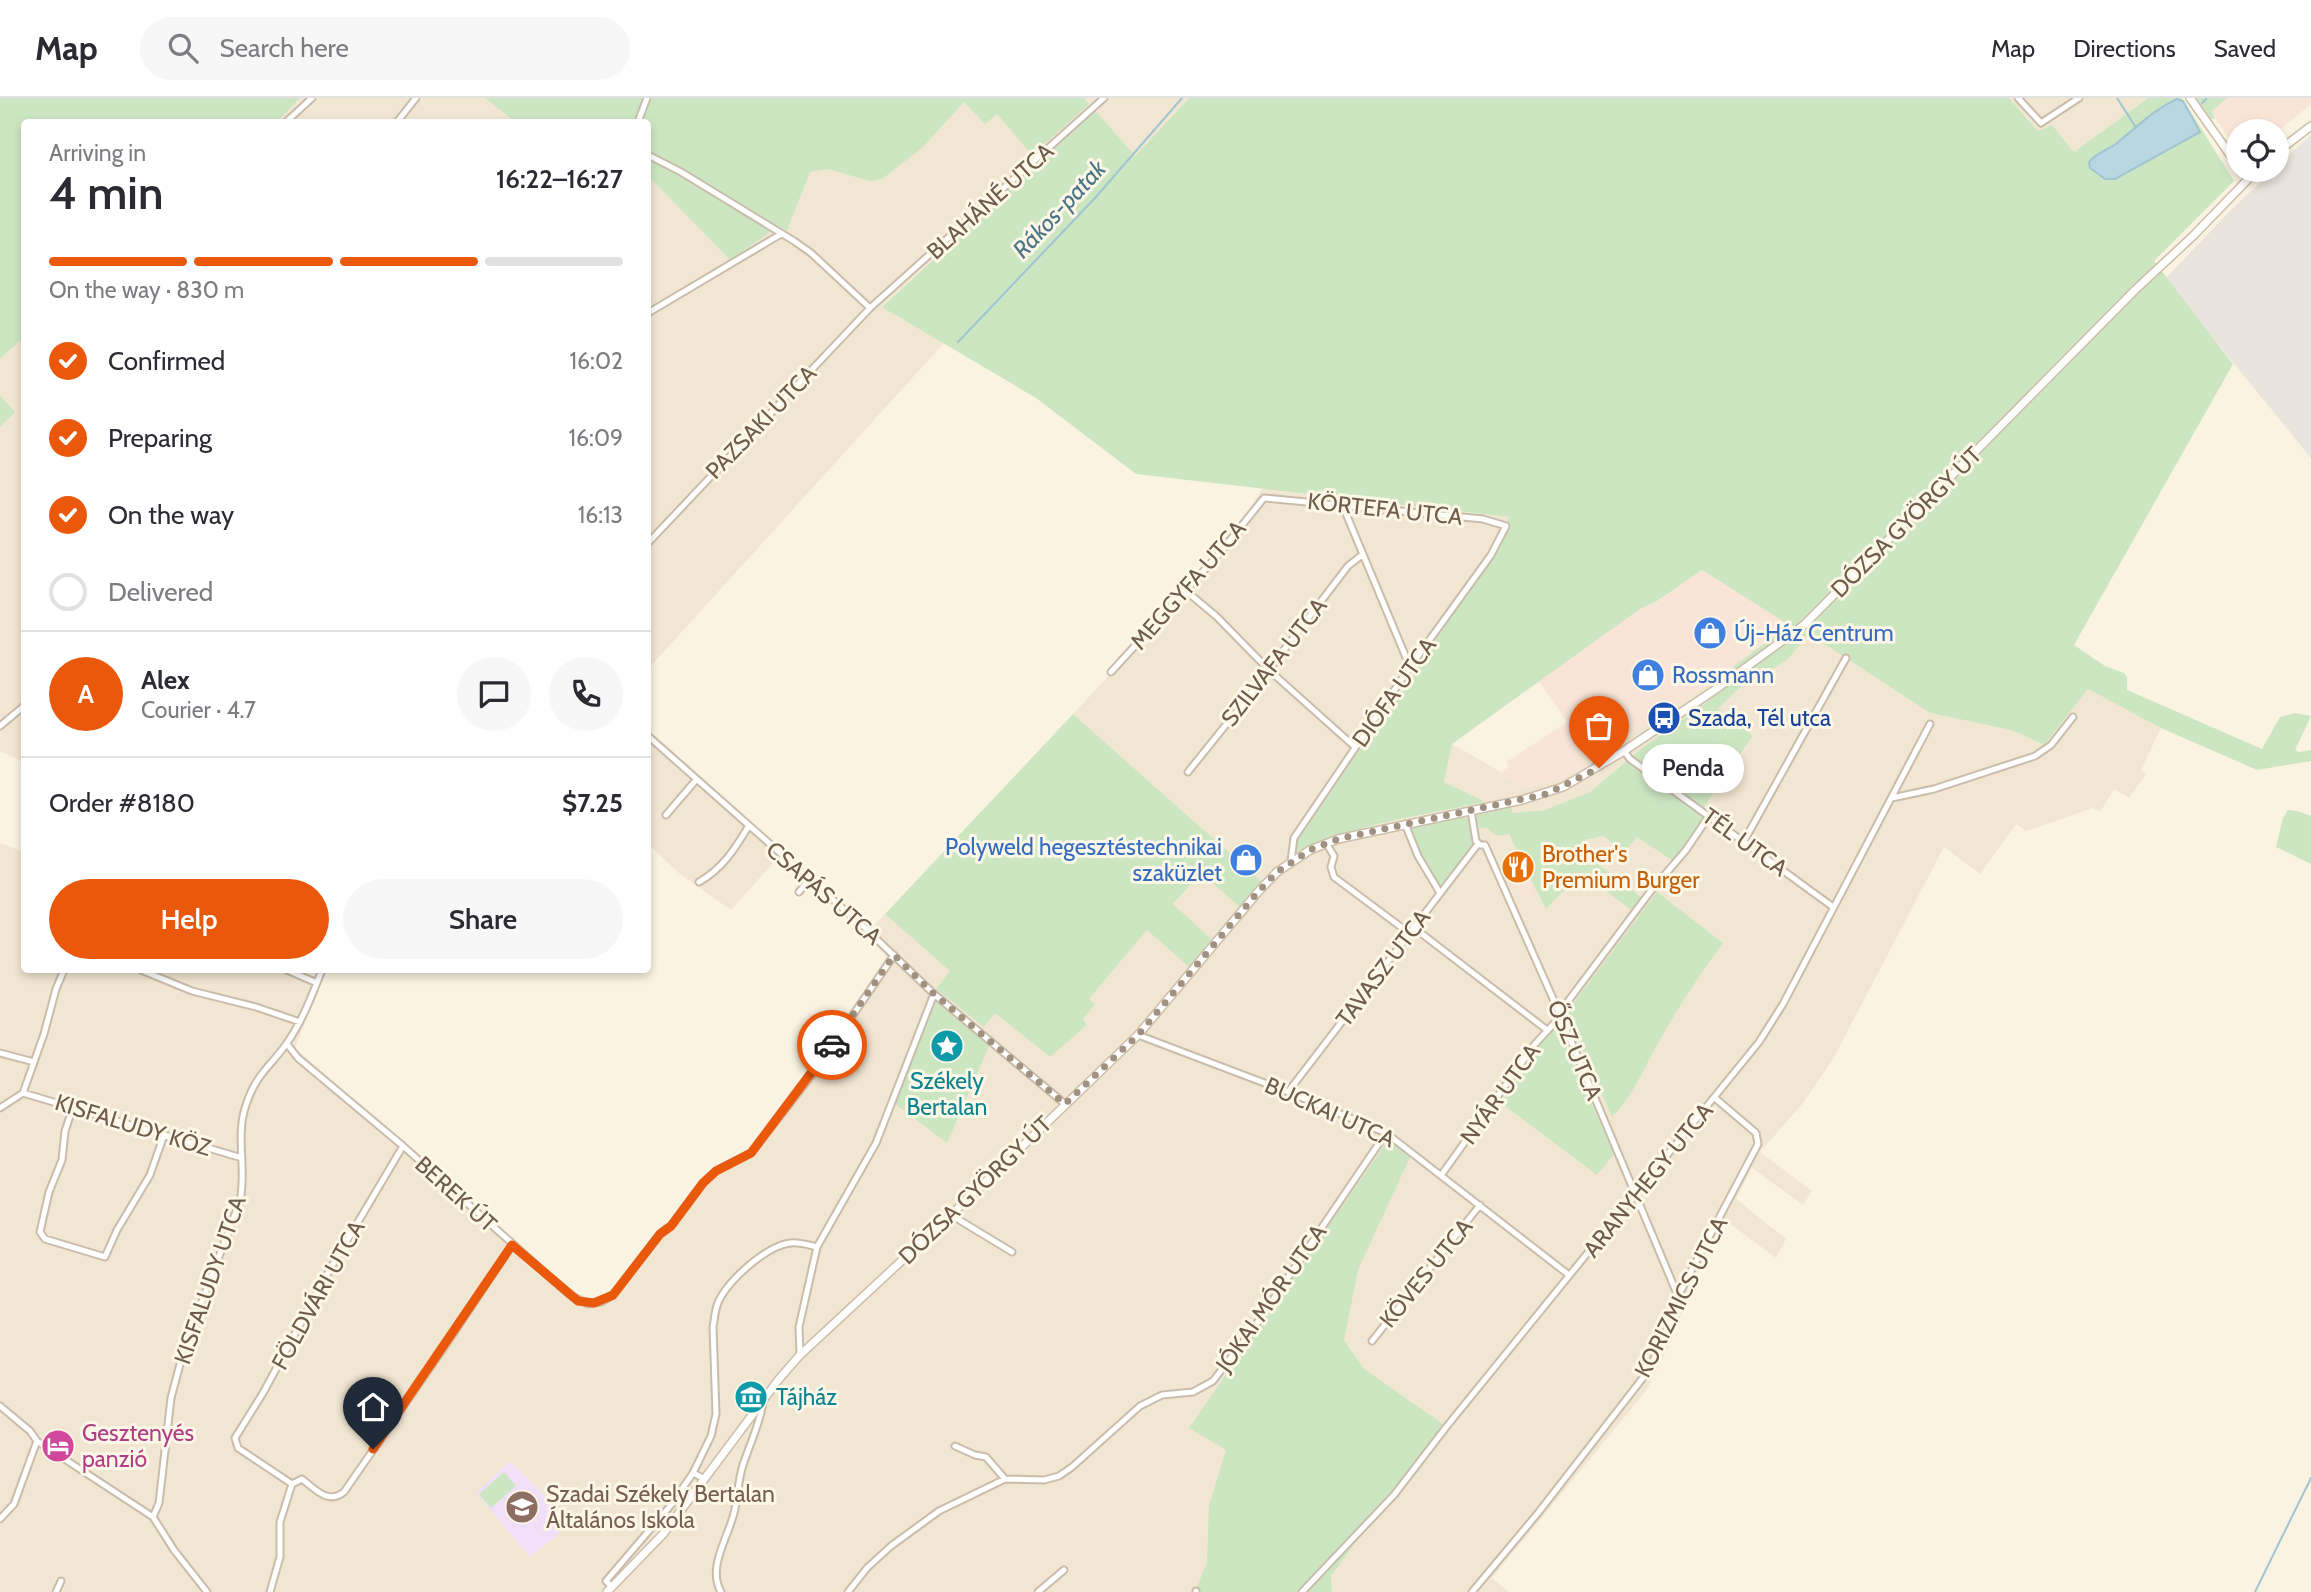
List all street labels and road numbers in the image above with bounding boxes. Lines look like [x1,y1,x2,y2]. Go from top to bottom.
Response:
street label: BLAHÁNÉ UTCA [920,136,1059,265]
street label: PAZSAKI UTCA [700,359,822,485]
street label: DÓZSA GYÖRGY ÚT [1824,440,1987,603]
street label: KÖRTEFA UTCA [1306,487,1464,531]
street label: MEGGYFA UTCA [1124,515,1252,655]
street label: SZILVAFA UTCA [1215,592,1333,732]
street label: DIÓFA UTCA [1346,632,1442,752]
street label: TÉL UTCA [1697,801,1794,882]
street label: CSAPÁS UTCA [761,835,888,951]
street label: TAVASZ UTCA [1330,904,1436,1032]
street label: ŐSZ UTCA [1541,996,1609,1104]
street label: NYÁR UTCA [1453,1038,1546,1150]
street label: BUCKAI UTCA [1261,1071,1399,1153]
street label: KISFALUDY KÖZ [52,1088,215,1162]
street label: ARANYHEGY UTCA [1577,1097,1719,1263]
street label: DÓZSA GYÖRGY ÚT [892,1109,1057,1270]
street label: BEREK ÚT [409,1149,503,1238]
street label: KISFALUDY UTCA [168,1192,252,1368]
street label: KORIZMICS UTCA [1628,1212,1734,1382]
street label: KÖVES UTCA [1374,1213,1478,1333]
street label: FÖLDVÁRI UTCA [265,1215,371,1374]
street label: JÓKAI MÓR UTCA [1209,1219,1332,1378]

